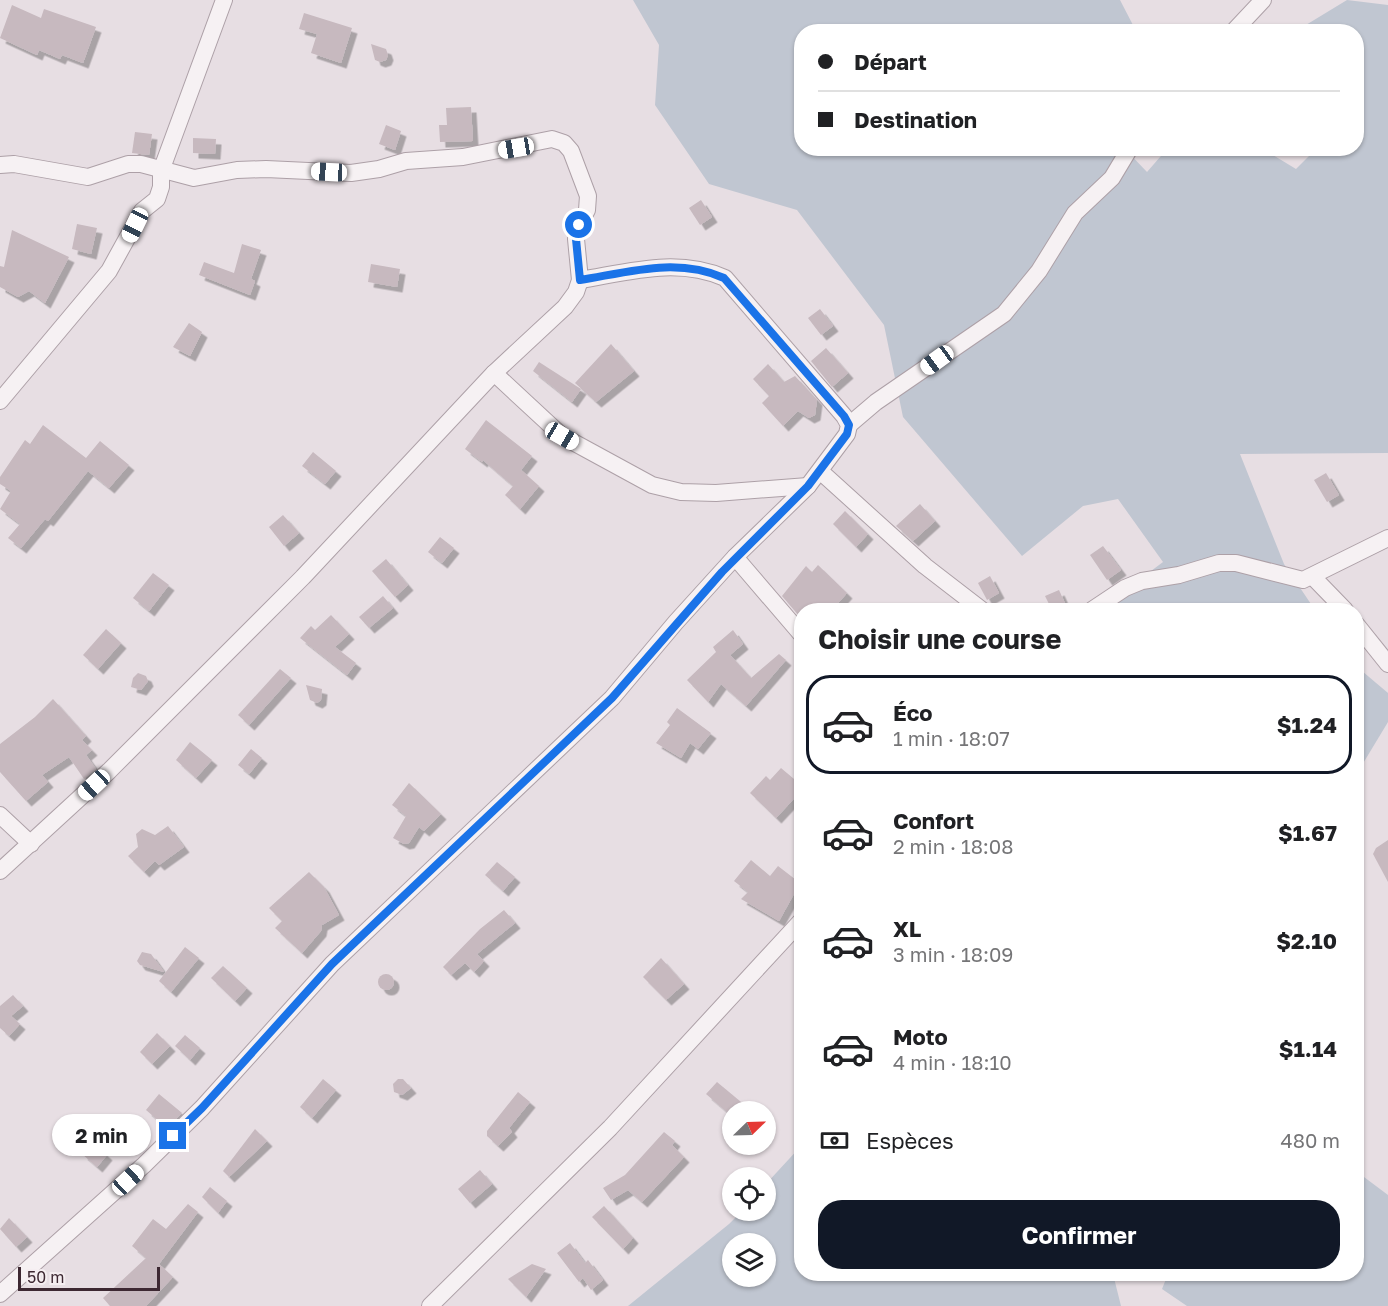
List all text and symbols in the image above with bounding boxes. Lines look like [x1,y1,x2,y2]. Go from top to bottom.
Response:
text: Départ [854,48,927,75]
text: Destination [854,106,977,133]
car [497,136,535,160]
car [311,162,347,182]
car [119,205,151,245]
route start [565,211,592,238]
car [917,342,957,378]
car [542,419,582,453]
text: Choisir une course [818,623,1061,655]
icon: car [821,698,875,752]
text: Éco [893,699,932,726]
text: $1.24 [1277,711,1337,738]
text: 1 min · 18:07 [893,726,1010,750]
car [75,766,113,804]
icon: car [821,806,875,860]
text: Confort [893,807,974,834]
text: $1.67 [1278,819,1337,846]
text: 2 min · 18:08 [893,834,1013,858]
icon: car [821,914,875,968]
text: XL [893,915,921,942]
text: $2.10 [1276,927,1337,954]
text: 3 min · 18:09 [893,942,1013,966]
icon: car [821,1022,875,1076]
text: Moto [893,1023,948,1050]
text: $1.14 [1279,1035,1337,1062]
text: 4 min · 18:10 [893,1050,1012,1074]
north arrow [722,1101,776,1155]
map controls [722,1101,776,1287]
callout: 2 min [53,1115,152,1157]
route end [159,1122,186,1149]
text: 2 min [75,1123,128,1147]
icon: cash [818,1124,851,1157]
text: Espèces [866,1127,954,1154]
text: 480 m [1281,1128,1340,1152]
car [109,1161,147,1199]
button: locate [722,1167,776,1221]
button: Confirmer [818,1200,1340,1269]
button: layers [722,1233,776,1287]
scale bar [18,1264,160,1292]
text: 50 m [27,1267,64,1287]

